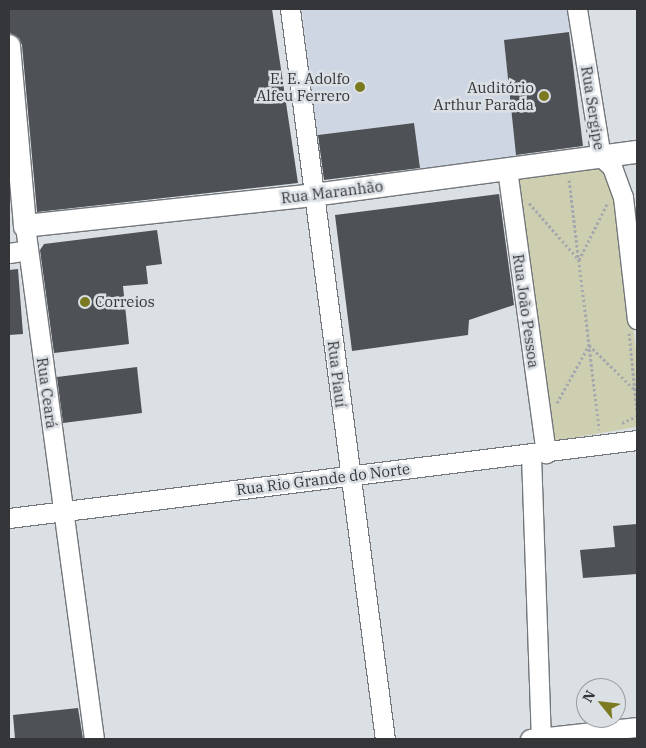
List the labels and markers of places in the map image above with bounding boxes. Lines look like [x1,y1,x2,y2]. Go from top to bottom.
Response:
place label: E. E. Adolfo Alfeu Ferrero [256,69,350,104]
place label: Auditório Arthur Parada [433,78,534,113]
marker: E. E. Adolfo Alfeu Ferrero [354,81,366,93]
marker: Auditório Arthur Parada [538,90,550,102]
place label: Correios [95,293,155,311]
marker: Correios [79,296,91,308]

